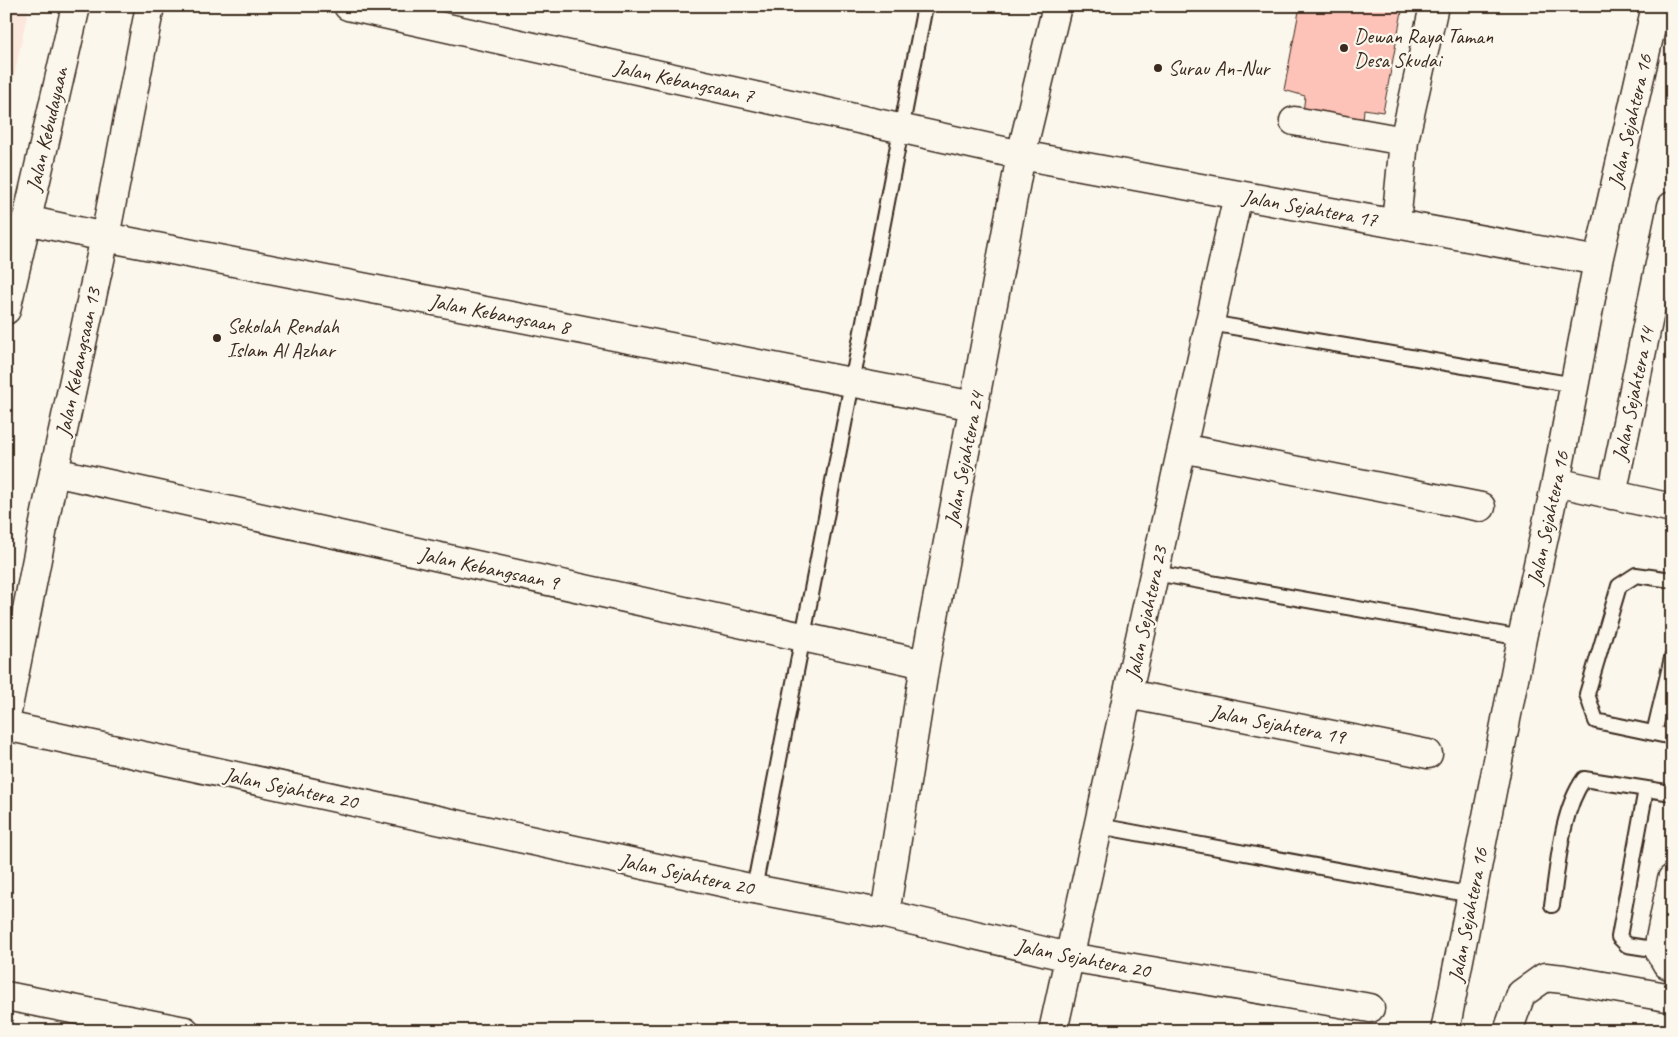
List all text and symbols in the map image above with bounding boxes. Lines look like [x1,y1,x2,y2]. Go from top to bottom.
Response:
place label: Dewan Raya Taman Desa Skudai [1354,23,1494,73]
marker: Dewan Raya Taman Desa Skudai [1338,42,1350,54]
street label: Jalan Sejahtera 16 [1602,51,1658,191]
street label: Jalan Kebangsaan 7 [611,53,758,109]
place label: Surau An-Nur [1168,55,1272,81]
marker: Surau An-Nur [1152,62,1164,74]
street label: Jalan Kebudayaan [20,63,74,195]
street label: Jalan Sejahtera 17 [1240,183,1381,233]
street label: Jalan Kebangsaan 13 [49,284,107,440]
street label: Jalan Kebangsaan 8 [427,288,575,341]
place label: Sekolah Rendah Islam Al Azhar [227,313,339,363]
street label: Jalan Sejahtera 14 [1606,322,1660,464]
marker: Sekolah Rendah Islam Al Azhar [211,332,223,344]
street label: Jalan Sejahtera 24 [938,387,990,529]
street label: Jalan Sejahtera 16 [1521,448,1575,588]
street label: Jalan Kebangsaan 9 [416,540,563,596]
street label: Jalan Sejahtera 23 [1119,542,1173,683]
street label: Jalan Sejahtera 19 [1208,698,1349,750]
street label: Jalan Sejahtera 20 [221,761,362,815]
street label: Jalan Sejahtera 16 [1442,845,1494,985]
street label: Jalan Sejahtera 20 [617,847,758,901]
street label: Jalan Sejahtera 20 [1013,932,1154,984]

